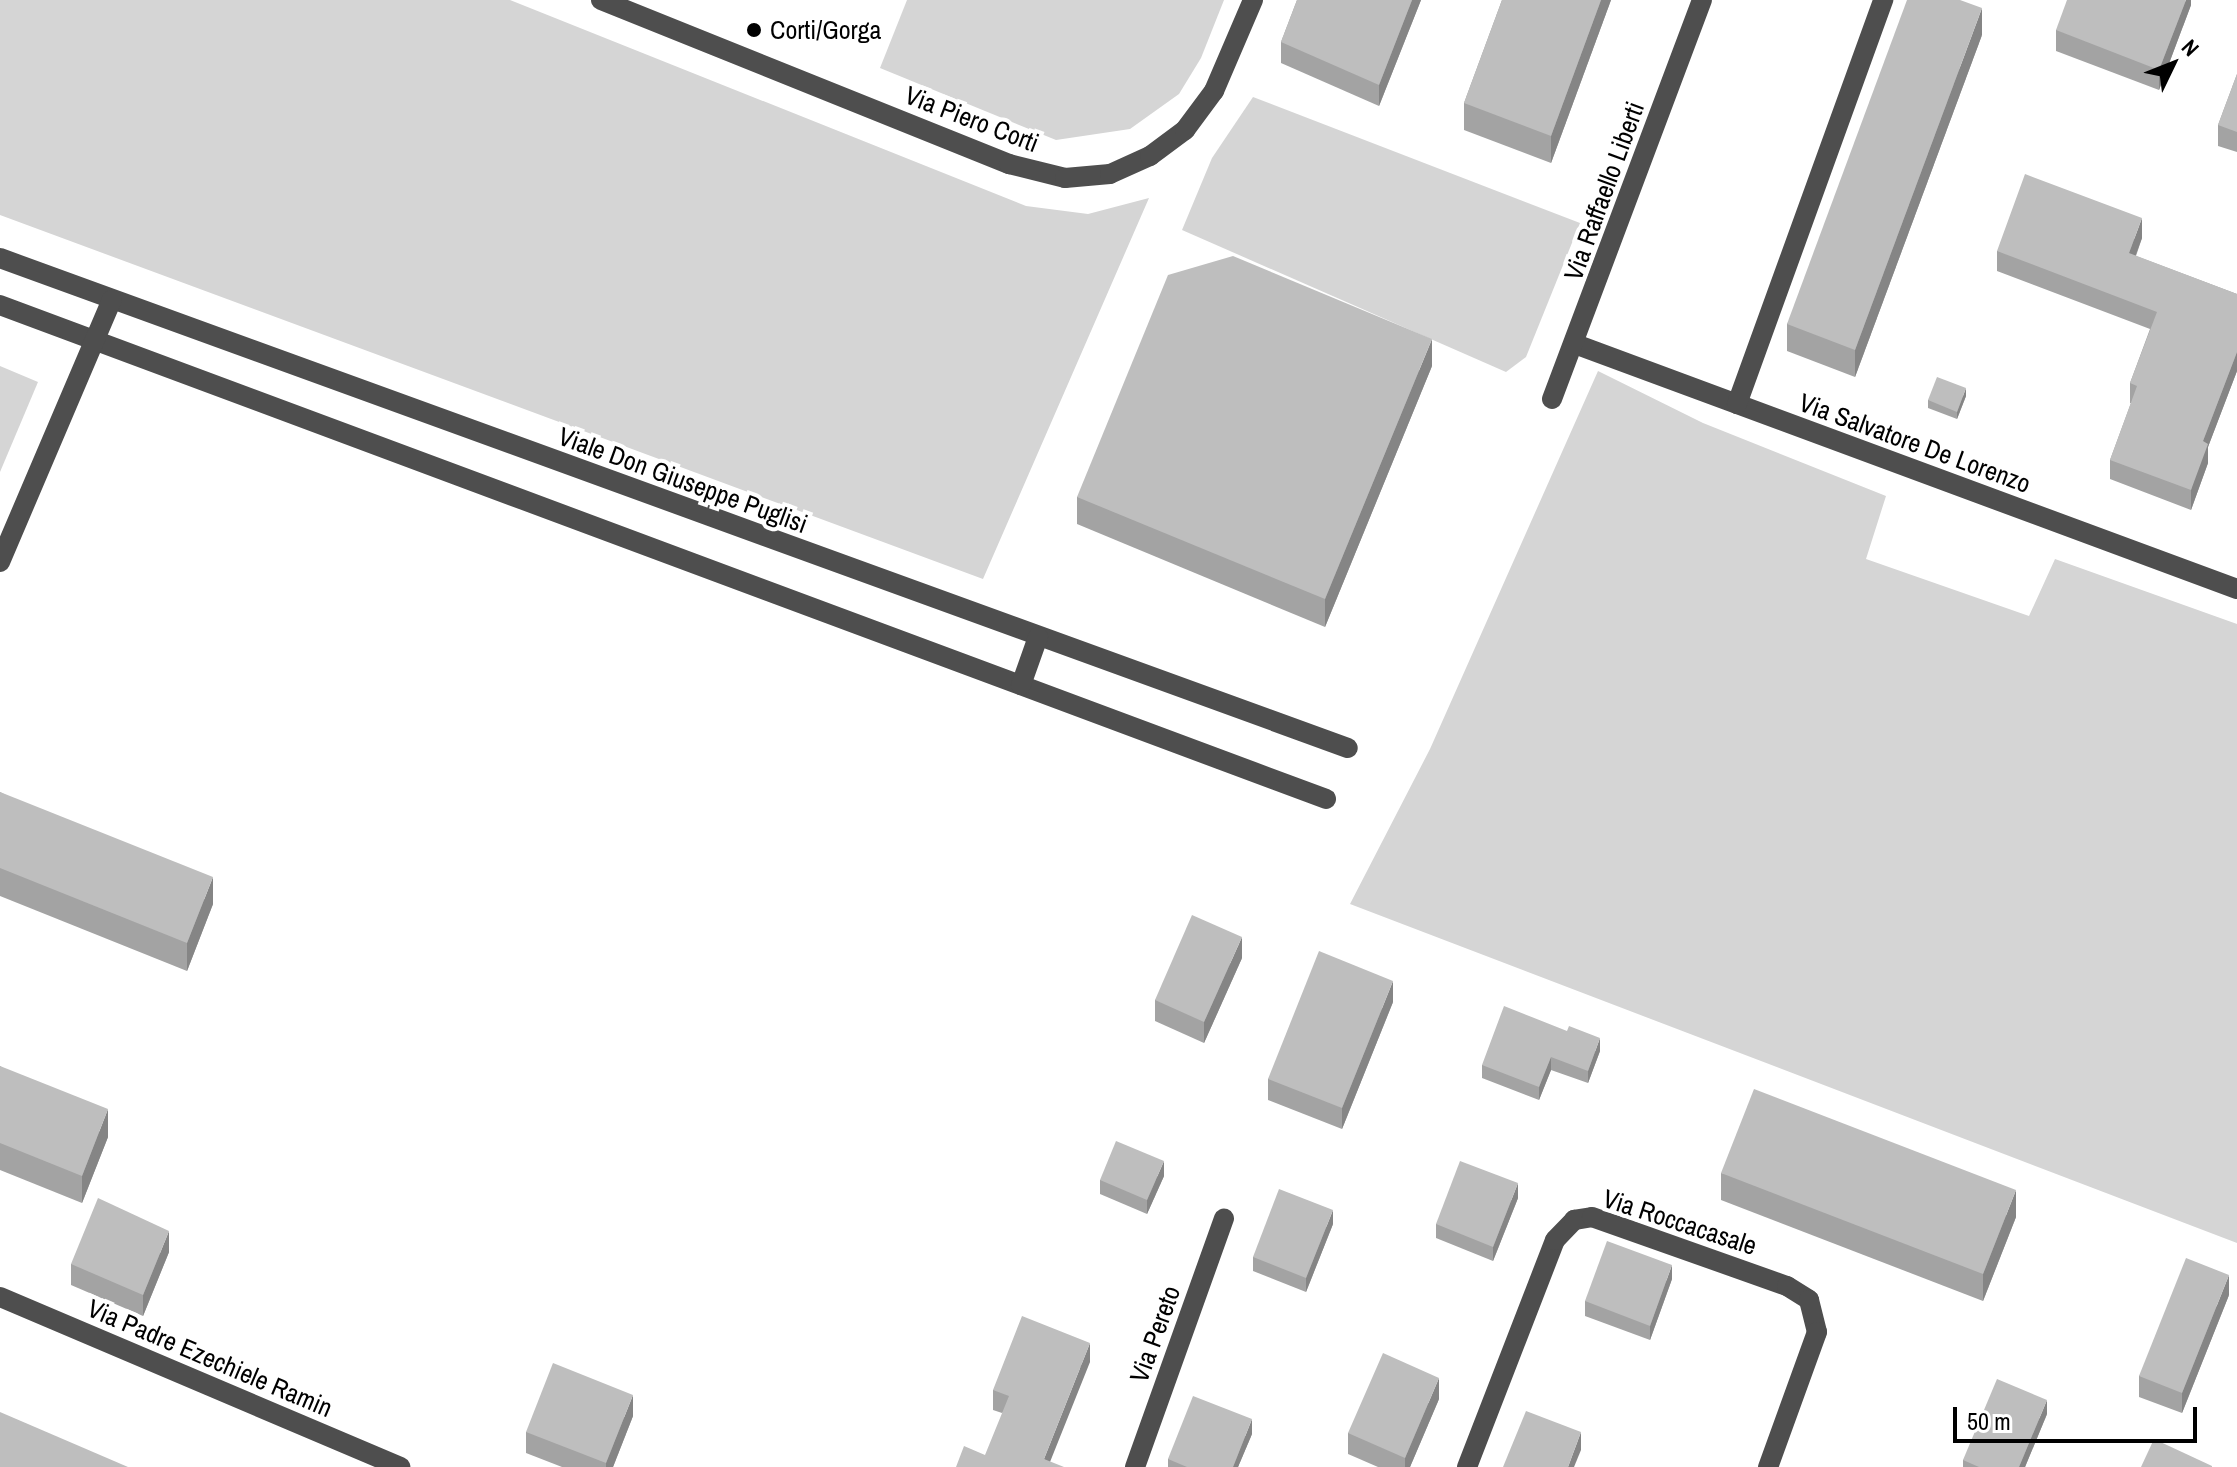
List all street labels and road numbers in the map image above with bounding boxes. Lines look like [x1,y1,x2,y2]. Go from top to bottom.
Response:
street label: Via Piero Corti [901,79,1043,159]
street label: Via Raffaello Liberti [1557,97,1651,285]
street label: Via Salvatore De Lorenzo [1795,387,2035,499]
street label: Viale Don Giuseppe Puglisi [554,420,812,540]
street label: Via Roccacasale [1599,1183,1761,1261]
street label: Via Pereto [1123,1281,1187,1387]
street label: Via Padre Ezechiele Ramin [83,1292,337,1424]

